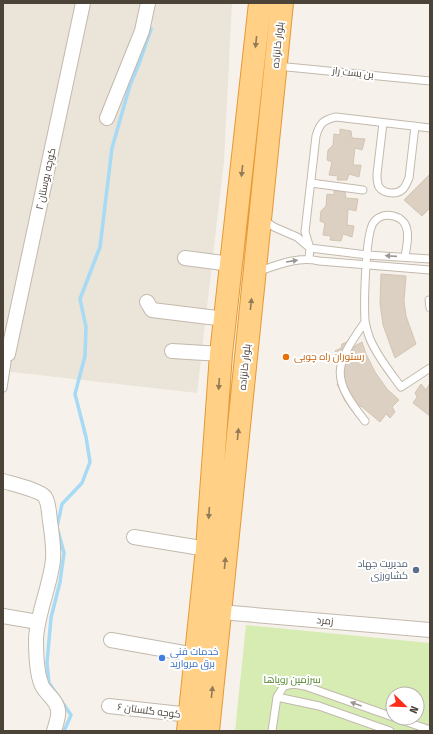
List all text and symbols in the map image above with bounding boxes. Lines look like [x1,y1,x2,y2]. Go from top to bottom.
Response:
street label: بلوار خانزاده [270,21,286,69]
one-way arrow [253,36,259,48]
street label: بن بست راز [331,65,374,81]
street label: کوچه بوستان ۲ [34,147,58,211]
one-way arrow [238,165,245,177]
one-way arrow [385,253,397,260]
one-way arrow [286,258,298,264]
one-way arrow [248,298,255,310]
street label: بلوار خانزاده [237,343,253,391]
place label: رستوران راه چوبی [294,351,364,363]
marker: رستوران راه چوبی [281,352,291,362]
one-way arrow [215,378,222,390]
one-way arrow [235,428,242,440]
one-way arrow [206,507,213,519]
one-way arrow [222,557,229,569]
place label: مدیریت جهاد کشاورزی [357,558,408,582]
marker: مدیریت جهاد کشاورزی [411,565,421,575]
street label: زمرد [316,614,334,628]
place label: خدمات فنی برق مروارید [170,646,218,670]
marker: خدمات فنی برق مروارید [157,653,167,663]
park label: سرزمین رویاها [263,674,321,686]
one-way arrow [208,686,215,698]
north arrow [385,686,425,726]
one-way arrow [350,700,362,706]
street label: کوچه گلستان ۶ [117,701,181,721]
text: N [406,704,421,715]

